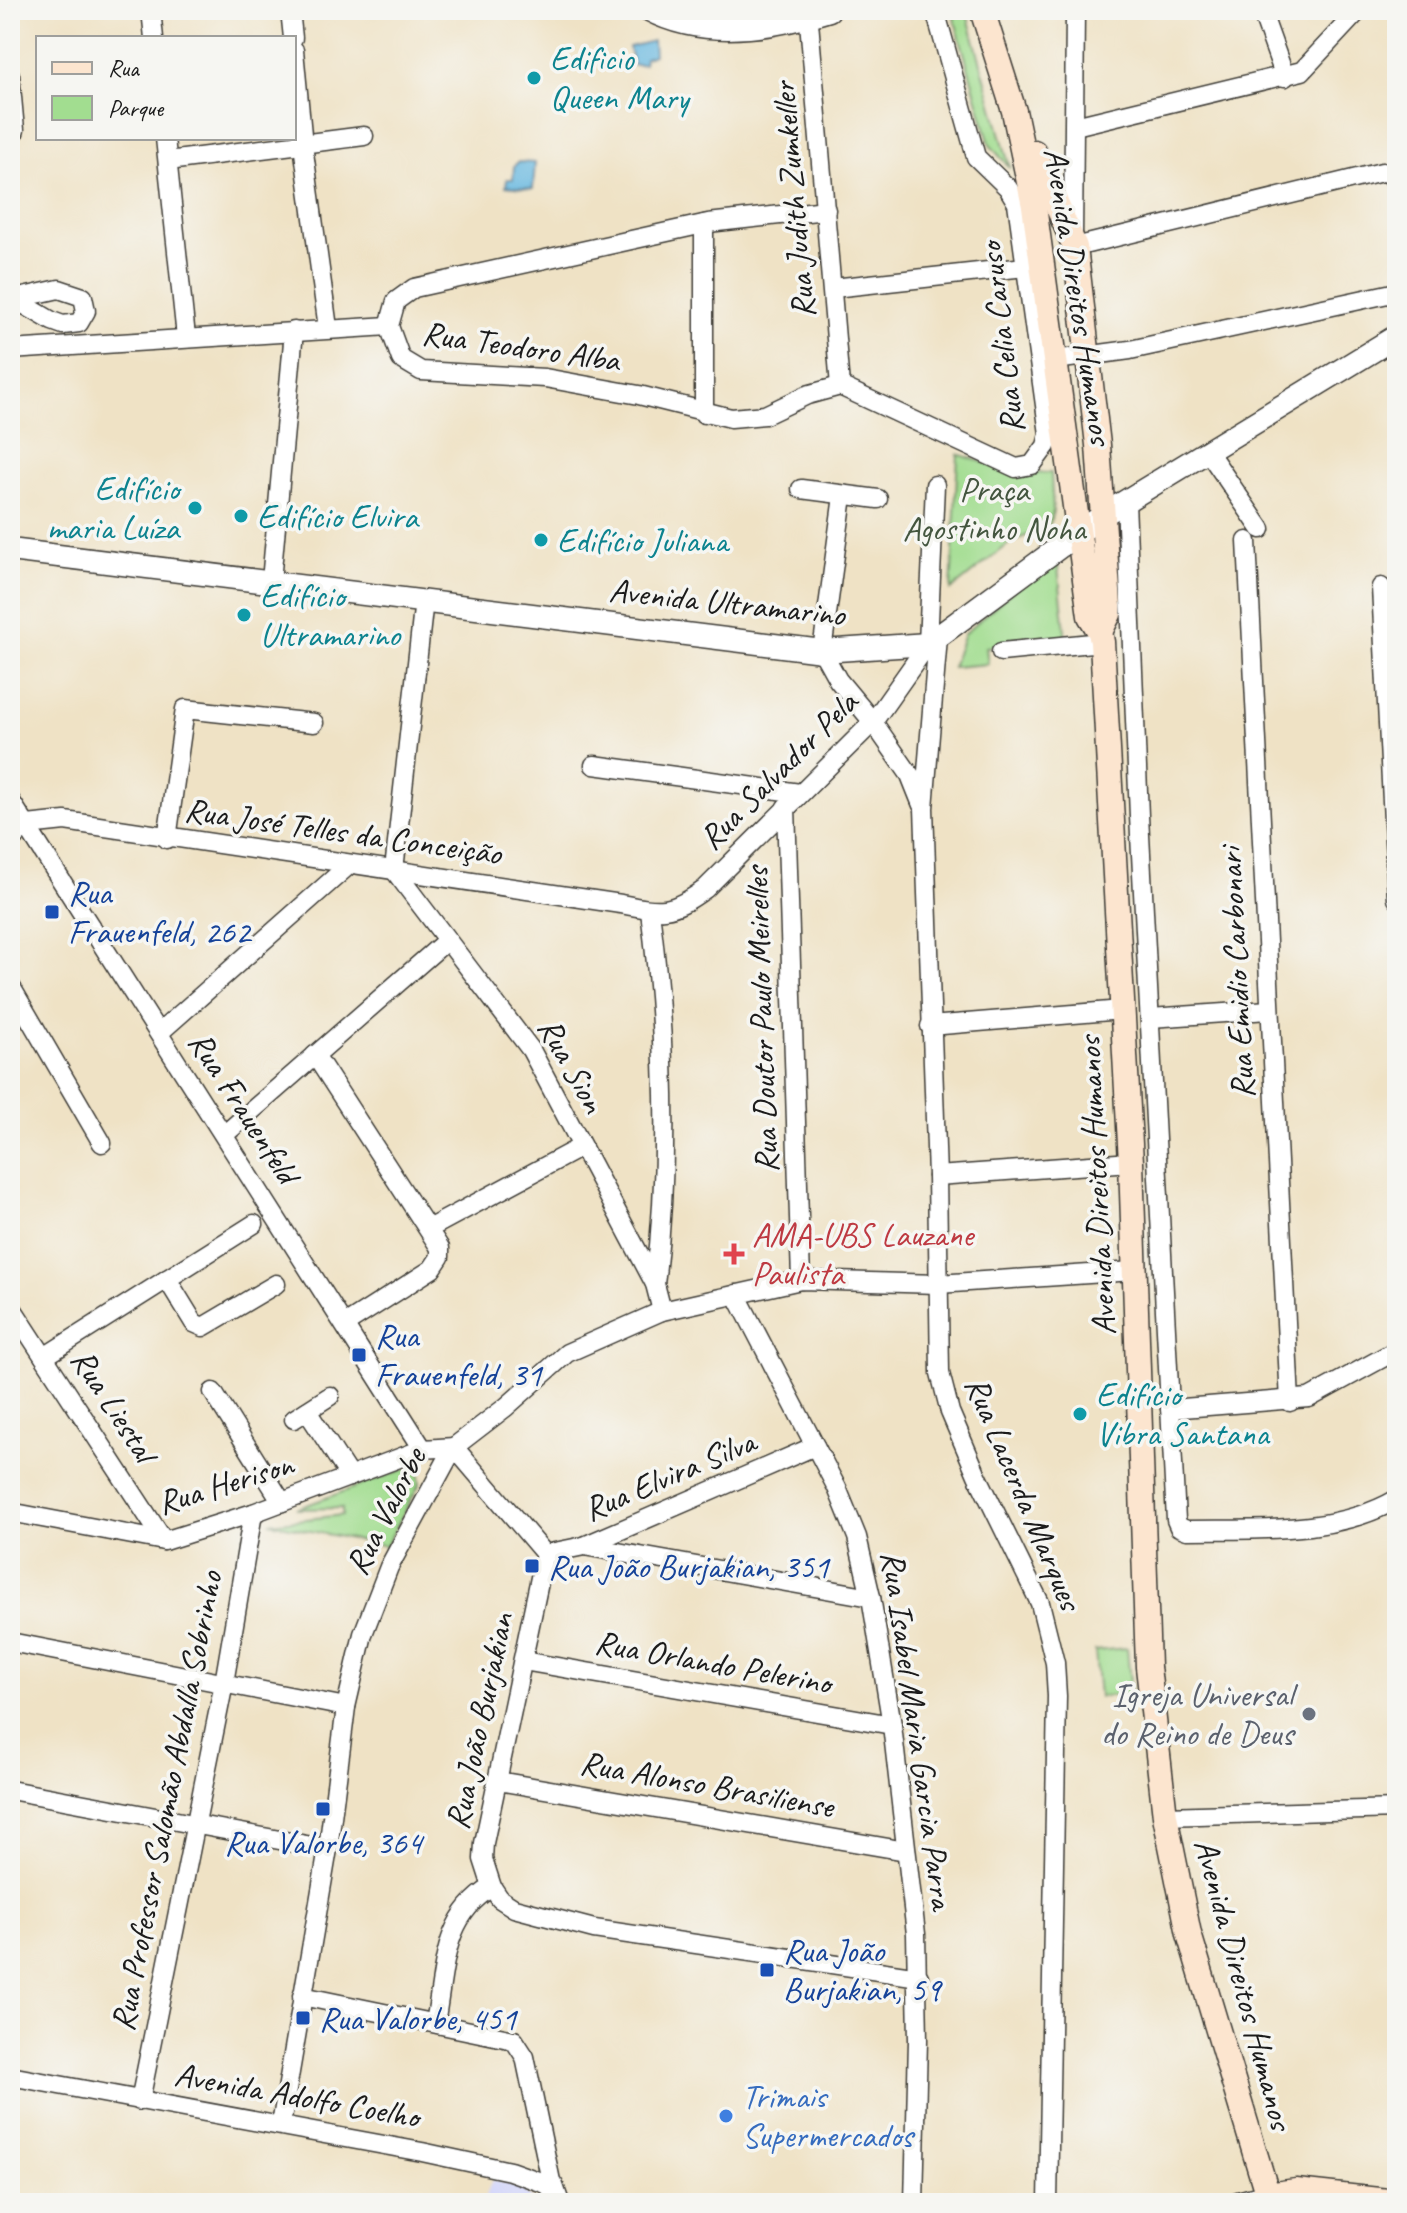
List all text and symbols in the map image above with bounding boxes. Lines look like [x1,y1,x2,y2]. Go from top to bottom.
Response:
legend [36,36,296,140]
place label: Edificio Queen Mary [550,37,692,119]
text: Rua [108,53,140,83]
marker: Edificio Queen Mary [525,69,543,87]
street label: Rua Judith Zumkeller [761,77,825,320]
text: Parque [108,93,165,123]
street label: Avenida Direitos Humanos [1034,145,1124,451]
street label: Rua Celia Caruso [967,236,1034,436]
street label: Rua Teodoro Alba [420,311,624,381]
place label: Edifício maria Luíza [47,467,183,549]
park label: Praça Agostinho Noha [903,468,1088,550]
place label: Edifício Elvira [257,495,420,538]
marker: Edifício maria Luíza [186,499,204,517]
marker: Edifício Elvira [232,507,250,525]
place label: Edifício Juliana [557,519,731,562]
marker: Edifício Juliana [532,531,550,549]
street label: Avenida Ultramarino [607,568,849,636]
place label: Edifício Ultramarino [260,574,402,656]
marker: Edifício Ultramarino [235,606,253,624]
street label: Rua Salvador Pela [690,680,868,858]
street label: Rua José Telles da Conceição [182,788,506,875]
street label: Rua Emidio Carbonari [1208,842,1264,1100]
street label: Rua Doutor Paulo Meirelles [734,863,788,1174]
place label: Rua Frauenfeld, 262 [68,871,253,953]
marker: Rua Frauenfeld, 262 [43,903,61,921]
street label: Rua Sion [529,1010,616,1121]
street label: Rua Frauenfeld [179,1023,312,1196]
street label: Avenida Direitos Humanos [1067,1032,1125,1337]
place label: AMA-UBS Lauzane Paulista [752,1213,976,1295]
marker: AMA-UBS Lauzane Paulista [723,1243,745,1265]
place label: Rua Frauenfeld, 31 [375,1314,544,1396]
street label: Rua Liestal [62,1341,170,1475]
marker: Rua Frauenfeld, 31 [350,1346,368,1364]
street label: Rua Lacerda Marques [955,1370,1094,1619]
place label: Edifício Vibra Santana [1096,1373,1271,1455]
marker: Edifício Vibra Santana [1071,1405,1089,1423]
street label: Rua Elvira Silva [577,1418,764,1530]
street label: Rua Valorbe [335,1439,436,1582]
street label: Rua Herison [152,1442,300,1524]
place label: Rua João Burjakian, 351 [548,1545,831,1588]
street label: Rua Isabel Maria Garcia Parra [872,1548,965,1915]
marker: Rua João Burjakian, 351 [523,1557,541,1575]
street label: Rua Professor Salomão Abdalla Sobrinho [100,1566,232,2034]
street label: Rua João Burjakian [435,1607,523,1833]
street label: Rua Orlando Pelerino [592,1620,838,1705]
place label: Igreja Universal do Reino de Deus [1101,1673,1299,1755]
marker: Igreja Universal do Reino de Deus [1300,1705,1318,1723]
street label: Rua Alonso Brasiliense [577,1741,839,1828]
marker: Rua Valorbe, 364 [314,1800,332,1818]
place label: Rua Valorbe, 364 [224,1821,426,1864]
street label: Avenida Direitos Humanos [1185,1834,1304,2137]
place label: Rua João Burjakian, 59 [783,1929,943,2011]
marker: Rua João Burjakian, 59 [758,1961,776,1979]
place label: Rua Valorbe, 451 [319,1997,518,2040]
marker: Rua Valorbe, 451 [294,2009,312,2027]
street label: Avenida Adolfo Coelho [171,2052,426,2138]
place label: Trimais Supermercados [742,2075,916,2157]
marker: Trimais Supermercados [717,2107,735,2125]

